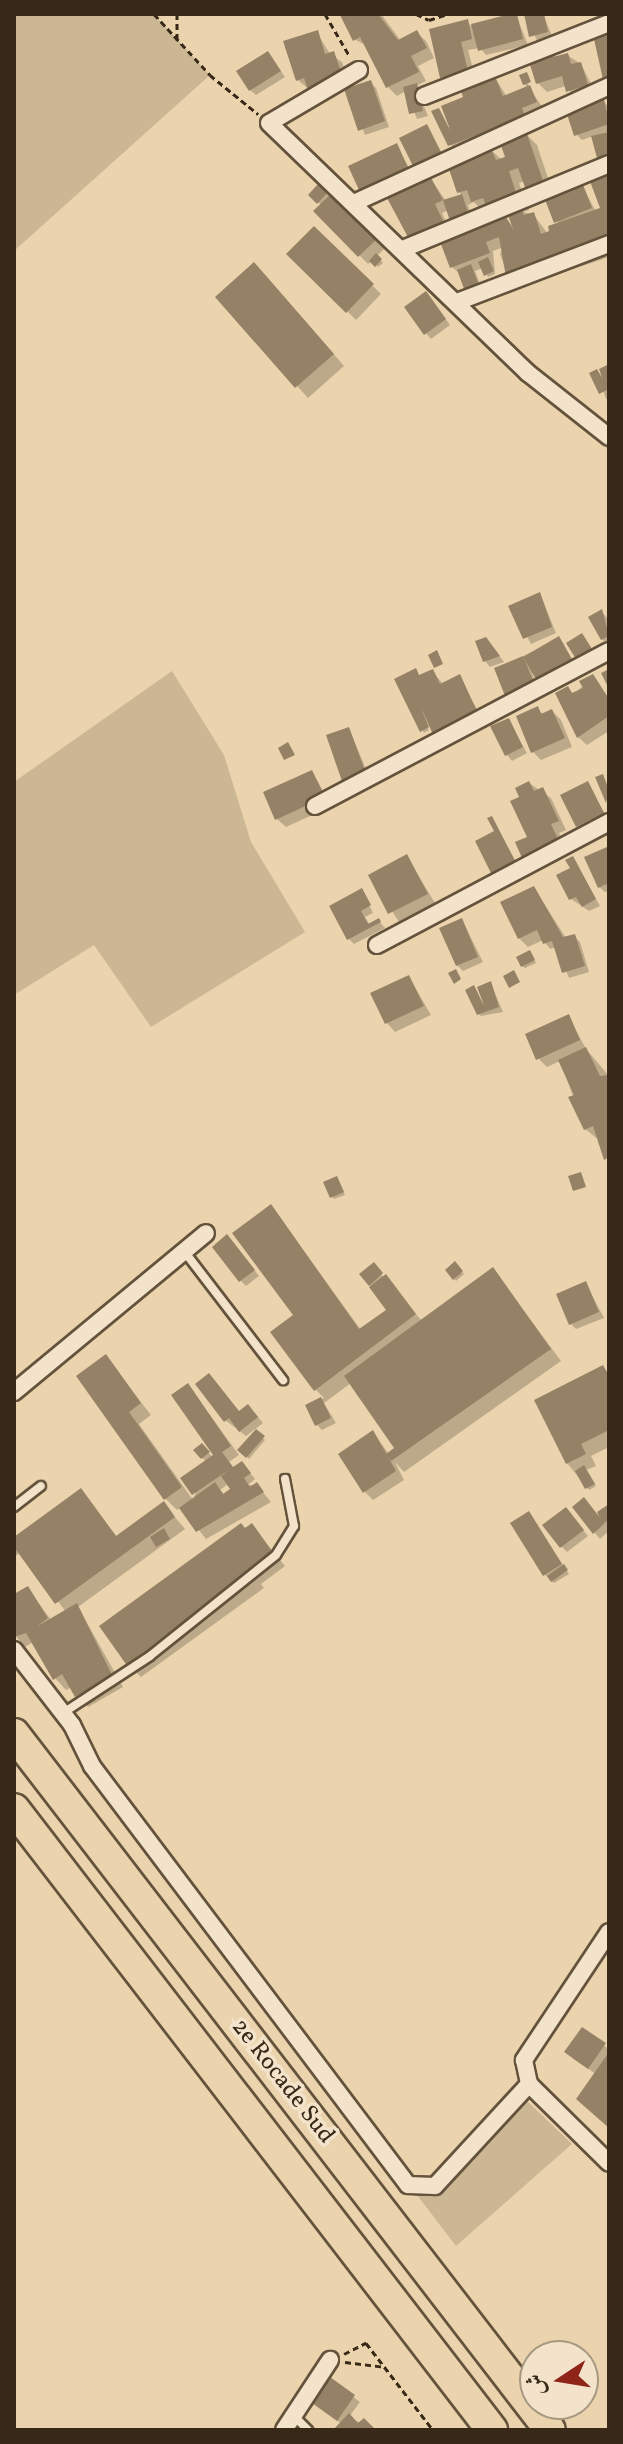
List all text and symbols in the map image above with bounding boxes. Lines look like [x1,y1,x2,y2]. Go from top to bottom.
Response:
street label: 2e Rocade Sud [224,2014,340,2150]
north arrow [519,2340,599,2420]
text: ش [520,2371,554,2399]

